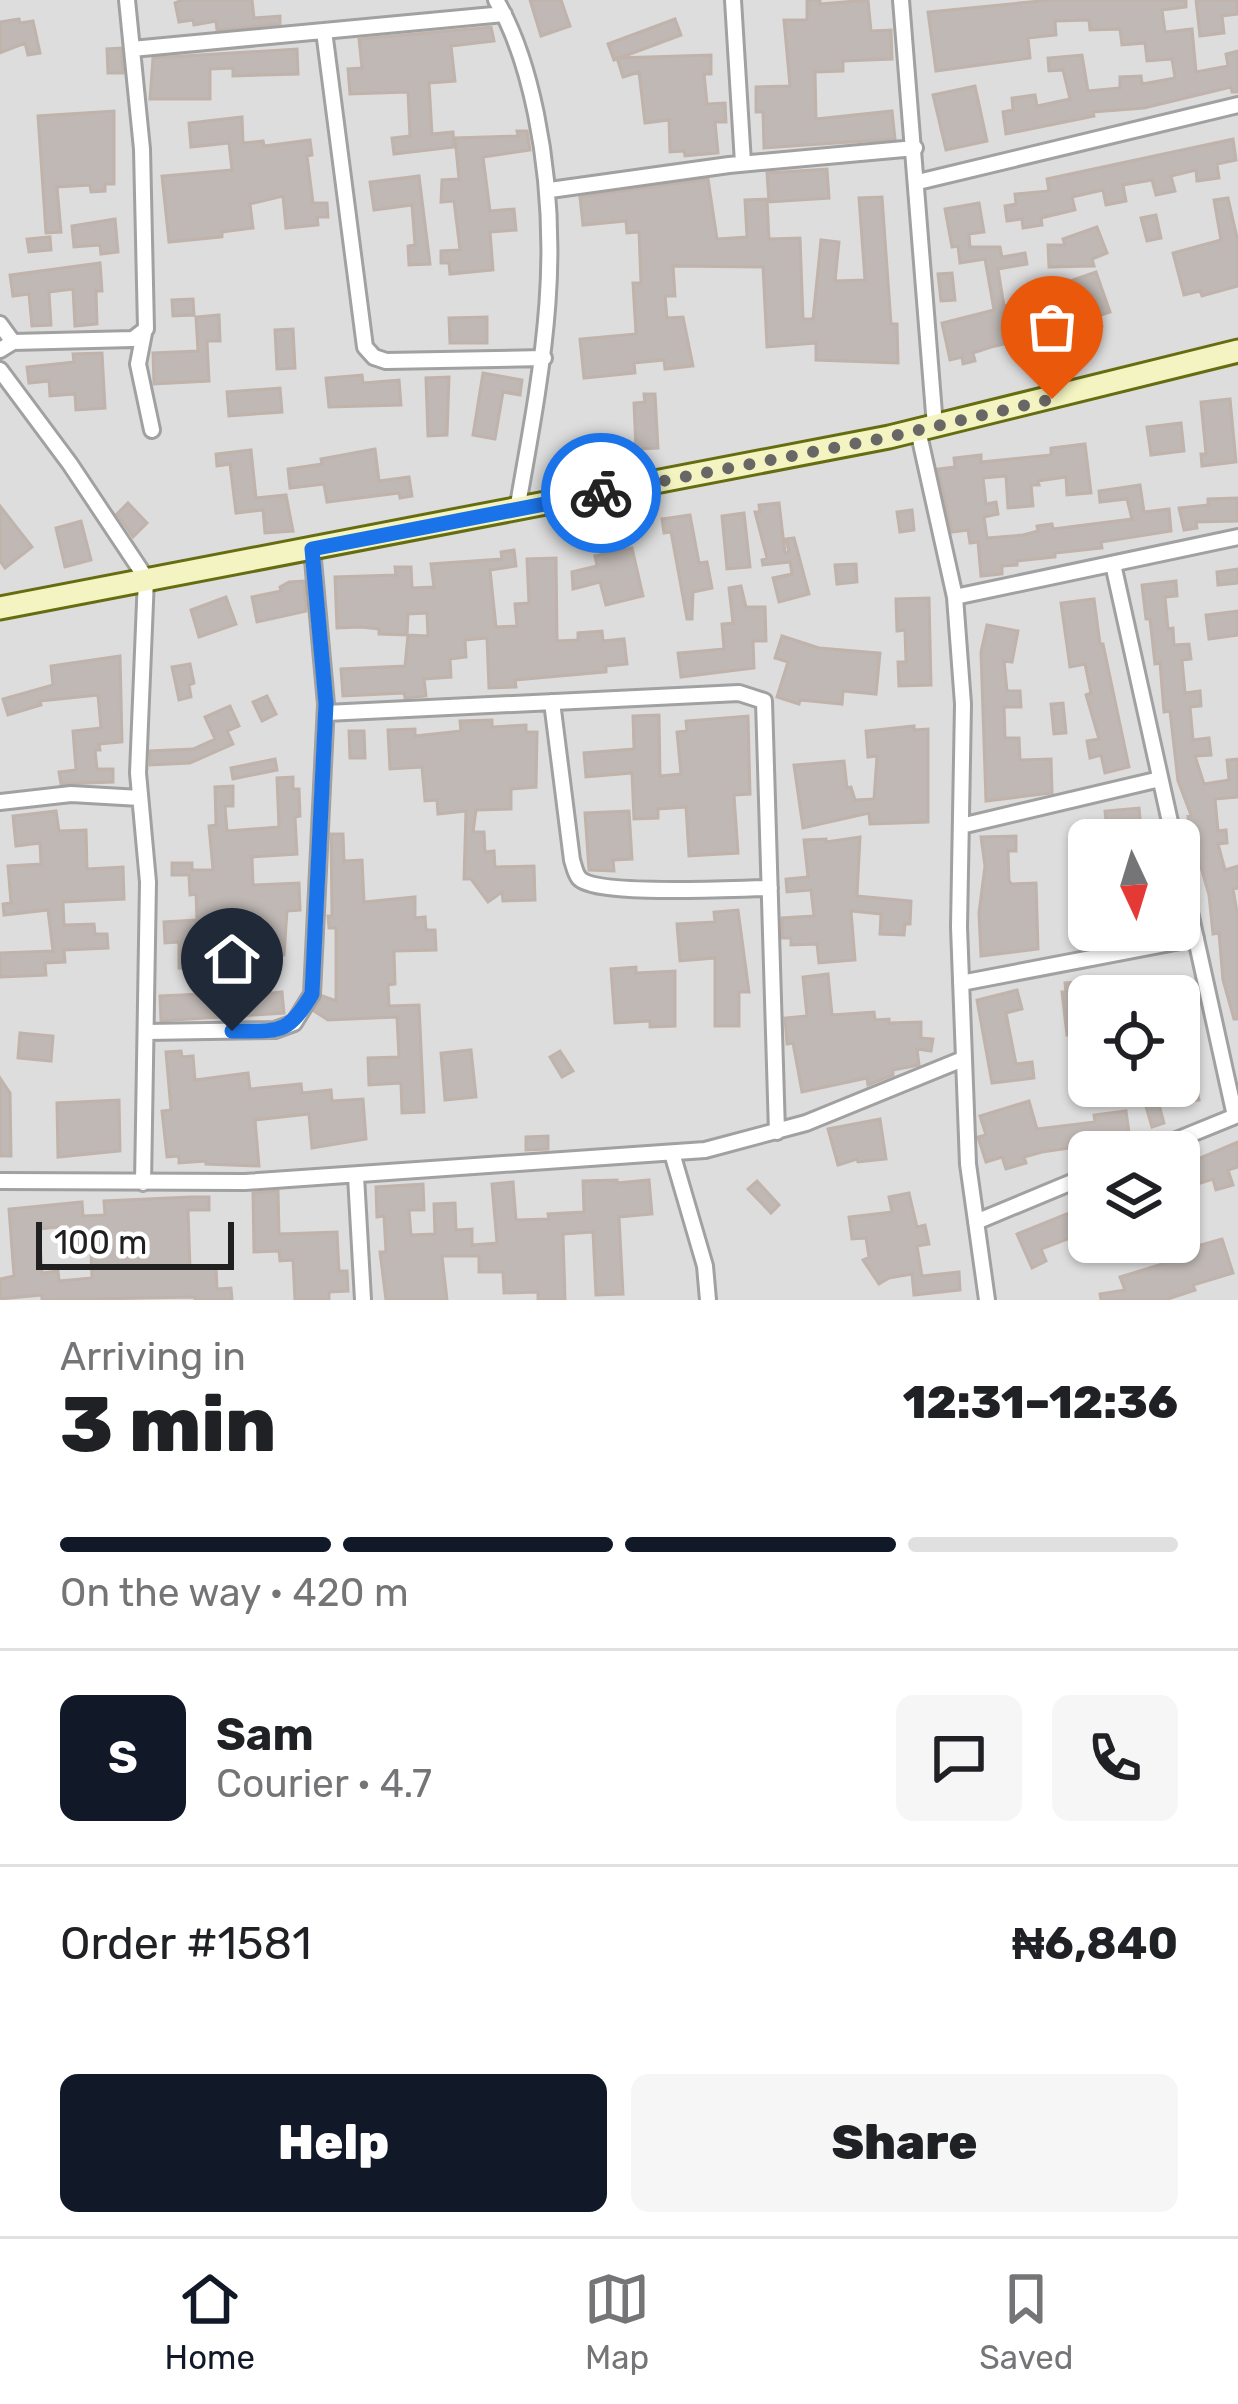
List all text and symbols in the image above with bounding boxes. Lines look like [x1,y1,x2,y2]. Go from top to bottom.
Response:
pin [1001,276,1103,399]
icon: bag [1019,294,1085,360]
courier [541,433,661,553]
icon: bike [568,460,634,526]
north arrow [1068,819,1200,951]
map controls [1068,819,1200,1263]
pin [181,908,283,1031]
icon: home [199,926,265,992]
button: locate [1068,975,1200,1107]
button: layers [1068,1131,1200,1263]
scale bar [36,1216,234,1269]
text: 100 m [54,1223,147,1262]
text: Arriving in [60,1334,246,1380]
text: 12:31–12:36 [903,1376,1178,1429]
text: 3 min [60,1378,276,1471]
text: On the way · 420 m [60,1570,409,1616]
button: chat [896,1695,1022,1821]
button: phone [1052,1695,1178,1821]
text: Sam [216,1708,314,1761]
text: S [108,1731,138,1784]
text: Courier · 4.7 [216,1761,432,1807]
text: Order #1581 [60,1917,311,1970]
text: ₦6,840 [1012,1917,1178,1970]
button: Help [60,2074,607,2212]
button: Share [631,2074,1178,2212]
tab: Home [165,2266,255,2377]
tab: Map [584,2266,650,2377]
tab: Saved [979,2266,1073,2377]

